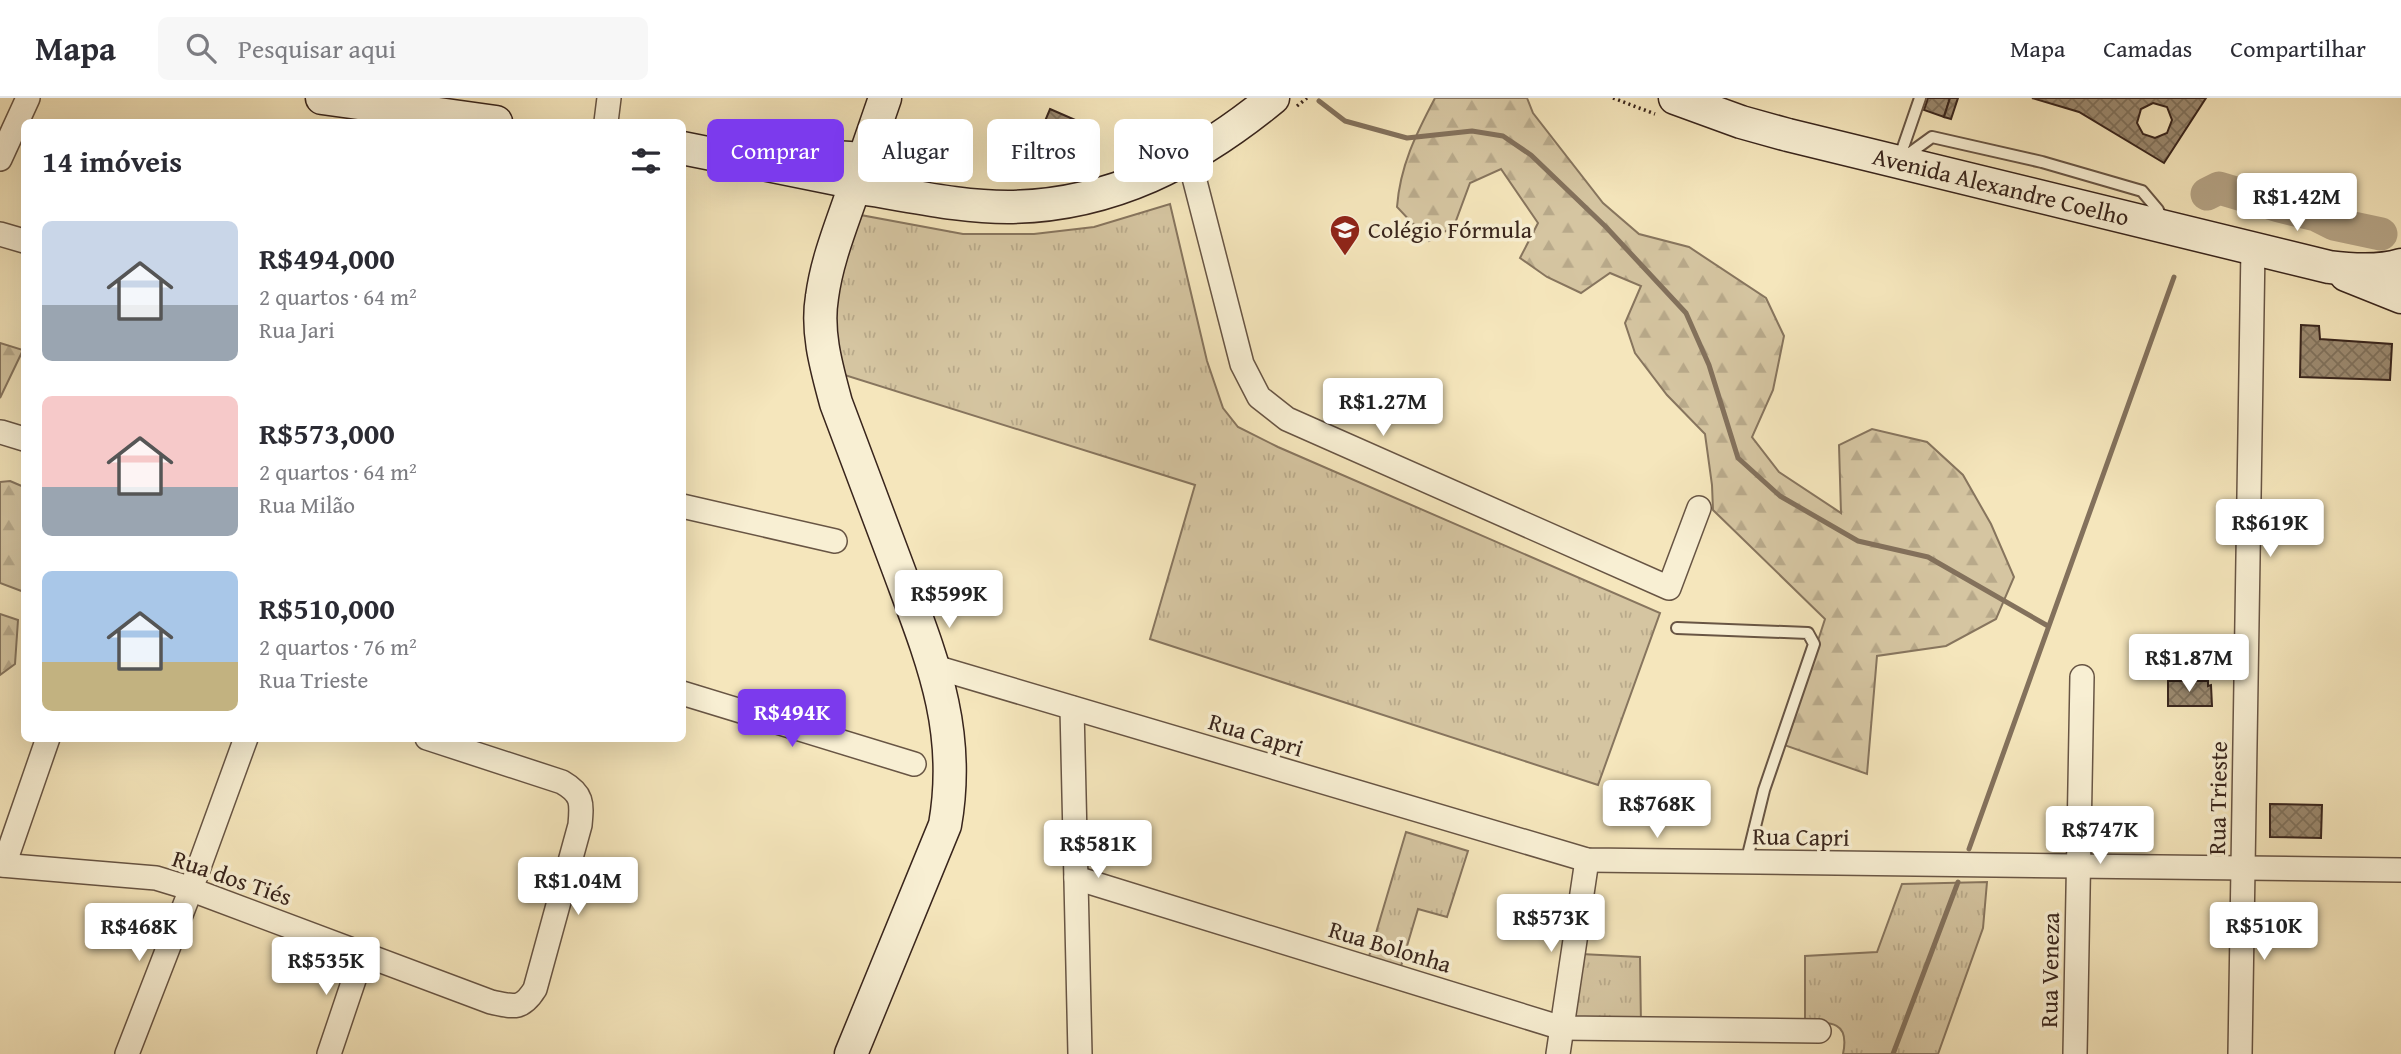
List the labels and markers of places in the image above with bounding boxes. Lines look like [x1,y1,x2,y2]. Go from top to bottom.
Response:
pin: R$1.42M [2232,174,2362,233]
place label: Colégio Fórmula [1368,212,1533,247]
school or university icon: Colégio Fórmula [1328,213,1362,257]
pin: R$1.27M [1318,378,1448,438]
pin: R$619K [2213,500,2327,559]
pin: R$599K [892,570,1006,630]
pin: R$1.87M [2124,634,2254,694]
pin: R$494K [735,690,849,749]
pin: R$768K [1600,780,1714,840]
pin: R$747K [2043,806,2157,866]
pin: R$581K [1041,820,1155,880]
pin: R$1.04M [513,858,643,917]
pin: R$573K [1494,894,1608,954]
pin: R$510K [2207,902,2321,962]
pin: R$468K [82,904,196,963]
pin: R$535K [269,937,383,997]

